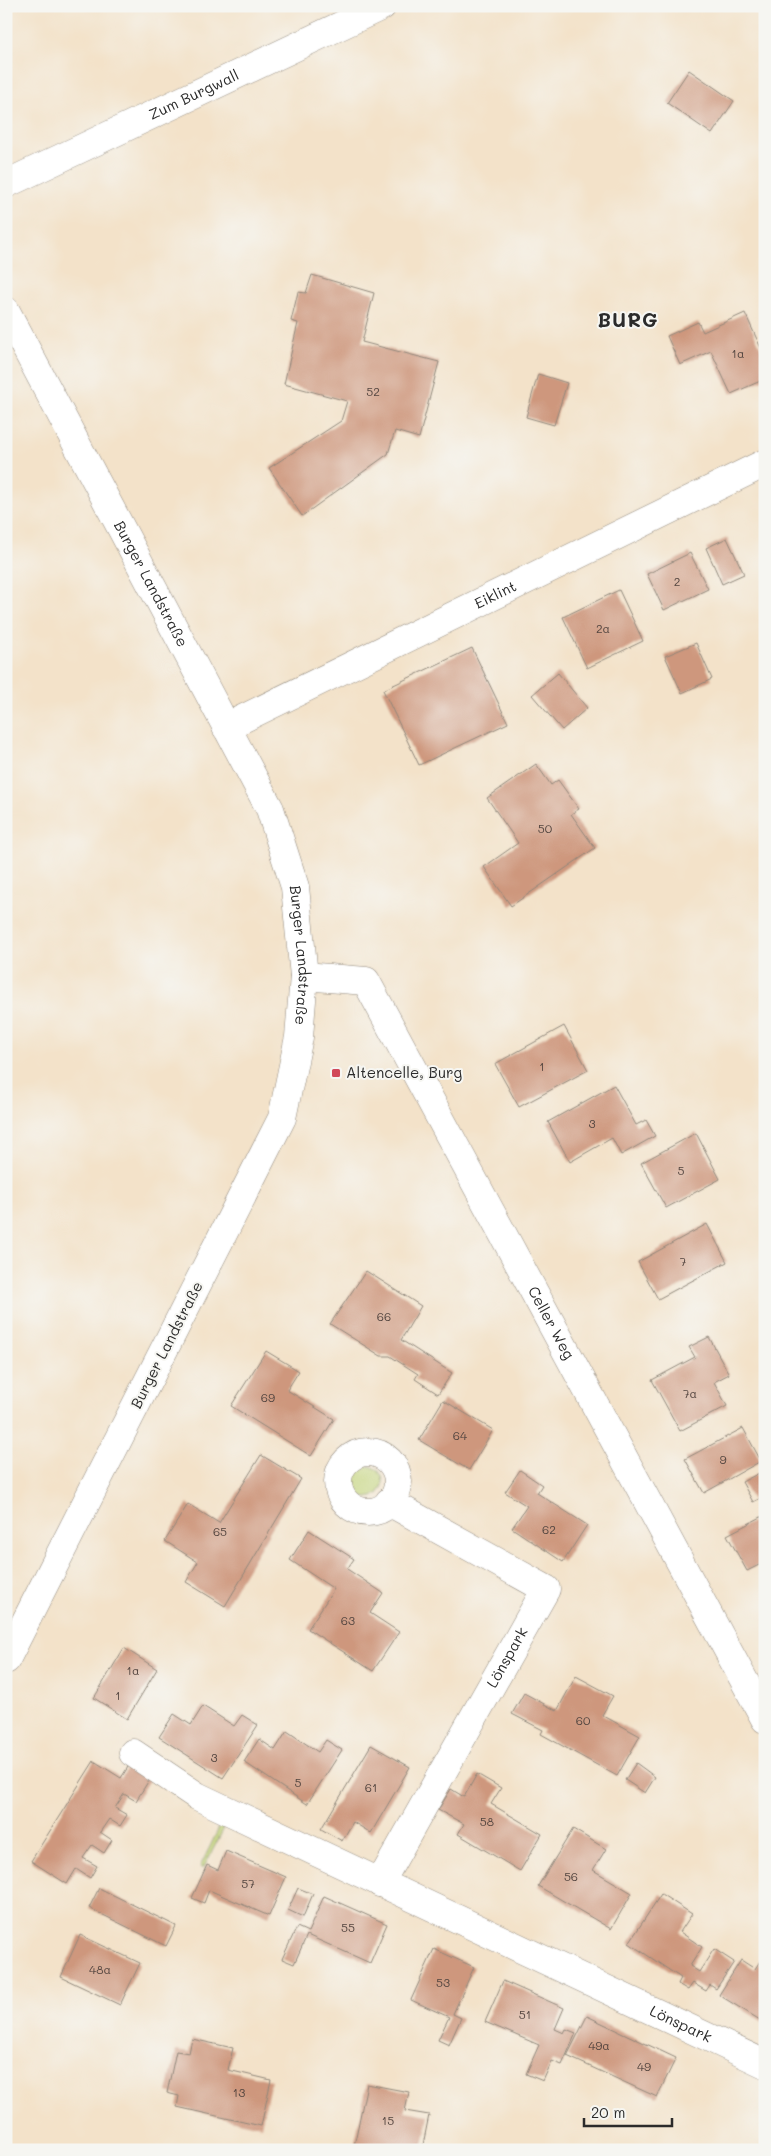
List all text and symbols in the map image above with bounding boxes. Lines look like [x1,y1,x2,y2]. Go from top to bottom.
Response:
street label: Zum Burgwall [145,64,242,124]
district label: BURG [598,306,658,332]
house number: 1a [732,345,744,361]
house number: 52 [366,383,380,399]
street label: Burger Landstraße [110,517,193,650]
house number: 2 [674,573,680,589]
street label: Eiklint [471,575,519,613]
house number: 2a [596,620,610,636]
house number: 50 [538,820,553,836]
street label: Burger Landstraße [286,884,315,1026]
house number: 1 [539,1058,545,1074]
place label: Altencelle, Burg [346,1062,463,1082]
marker: Altencelle, Burg [330,1067,342,1079]
house number: 3 [588,1115,596,1131]
house number: 5 [678,1162,685,1178]
house number: 7 [680,1253,687,1269]
street label: Burger Landstraße [125,1278,207,1411]
street label: Celler Weg [524,1282,580,1363]
house number: 66 [377,1308,391,1324]
house number: 7a [683,1385,697,1401]
house number: 69 [261,1389,275,1405]
house number: 64 [453,1427,467,1443]
house number: 9 [719,1451,727,1467]
house number: 62 [542,1521,556,1537]
house number: 65 [213,1523,227,1539]
house number: 63 [341,1612,355,1628]
street label: Lönspark [481,1623,532,1691]
house number: 1a [127,1662,139,1678]
house number: 1 [115,1687,121,1703]
house number: 60 [576,1712,591,1728]
house number: 3 [210,1749,218,1765]
house number: 5 [295,1774,302,1790]
house number: 61 [365,1779,377,1795]
house number: 58 [480,1813,494,1829]
house number: 56 [564,1868,578,1884]
house number: 57 [241,1875,255,1891]
house number: 55 [341,1919,355,1935]
house number: 48a [89,1961,111,1977]
house number: 53 [436,1974,450,1990]
street label: Lönspark [647,2000,716,2047]
house number: 51 [519,2006,531,2022]
house number: 49a [588,2037,610,2053]
house number: 49 [637,2058,651,2074]
house number: 13 [233,2084,245,2100]
scale bar [584,2096,671,2128]
text: 20 m [591,2102,625,2122]
house number: 15 [382,2112,394,2128]

